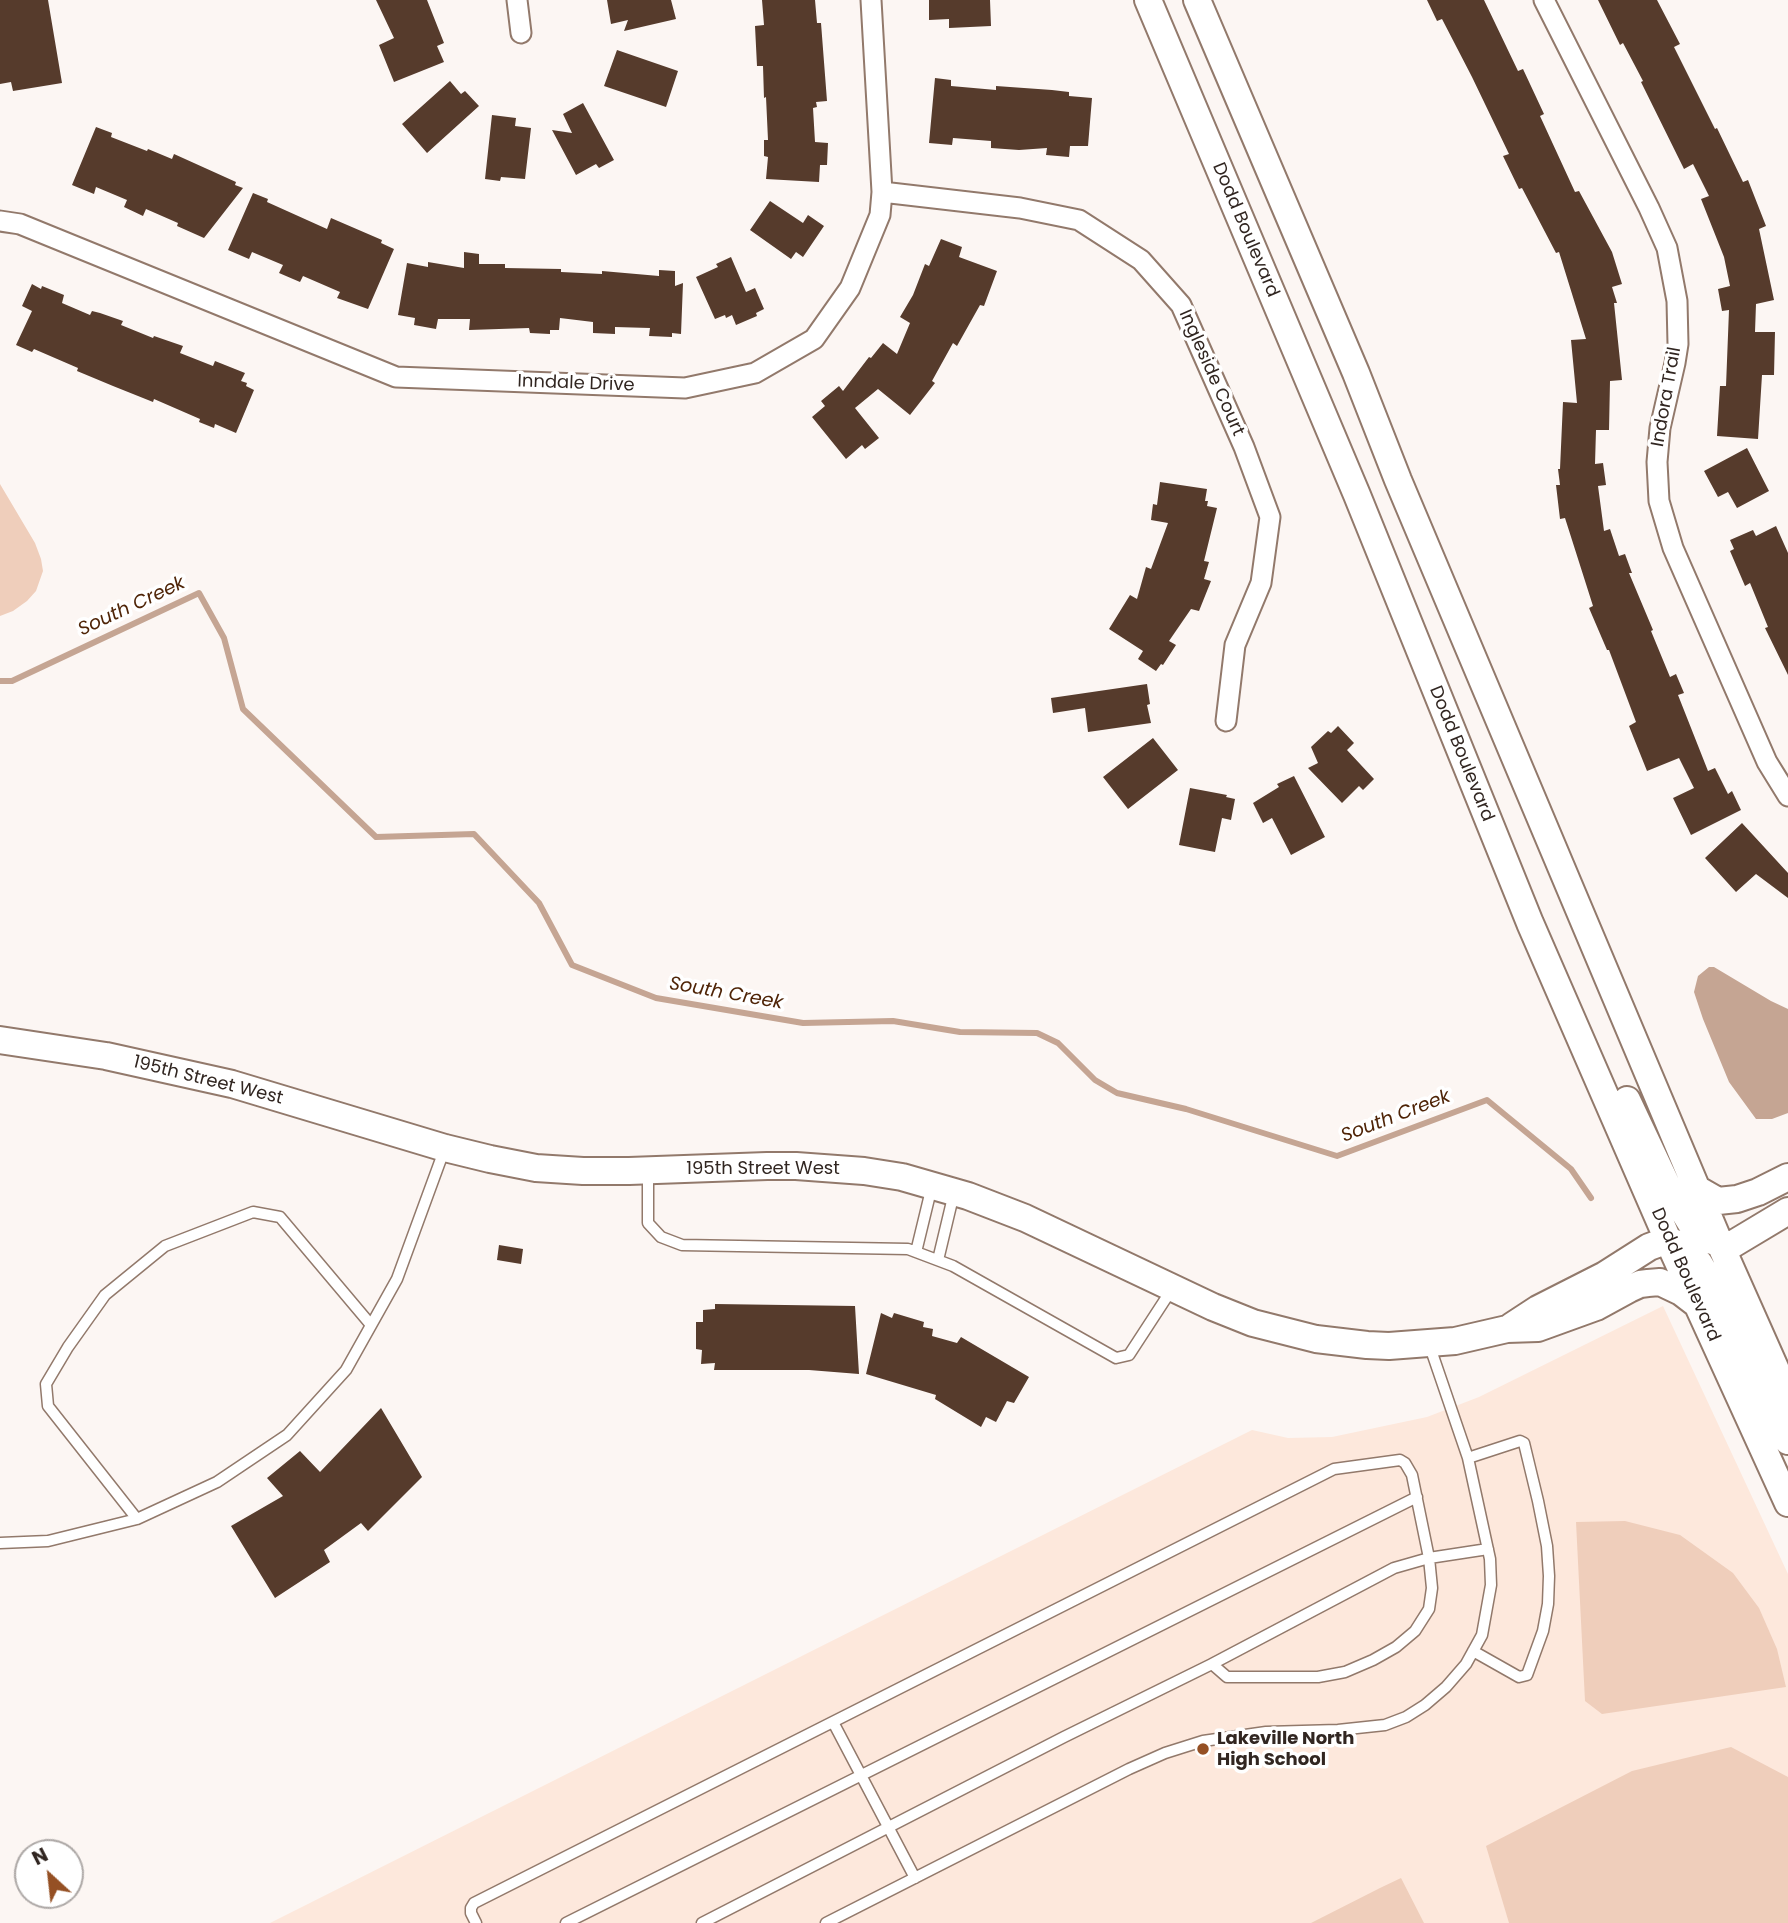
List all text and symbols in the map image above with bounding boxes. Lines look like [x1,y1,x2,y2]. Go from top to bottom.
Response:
street label: Dodd Boulevard [1207,159,1283,301]
street label: Ingleside Court [1174,307,1248,439]
street label: Indora Trail [1648,345,1686,449]
street label: Inndale Drive [517,371,635,397]
water label: South Creek [75,572,189,642]
street label: Dodd Boulevard [1424,683,1498,825]
water label: South Creek [667,973,785,1015]
street label: 195th Street West [131,1052,285,1110]
water label: South Creek [1338,1086,1454,1148]
street label: 195th Street West [686,1158,840,1180]
street label: Dodd Boulevard [1646,1205,1724,1345]
place label: Lakeville North High School [1217,1728,1354,1770]
marker: Lakeville North High School [1195,1741,1211,1757]
north arrow [14,1839,84,1909]
text: N [28,1841,53,1872]

